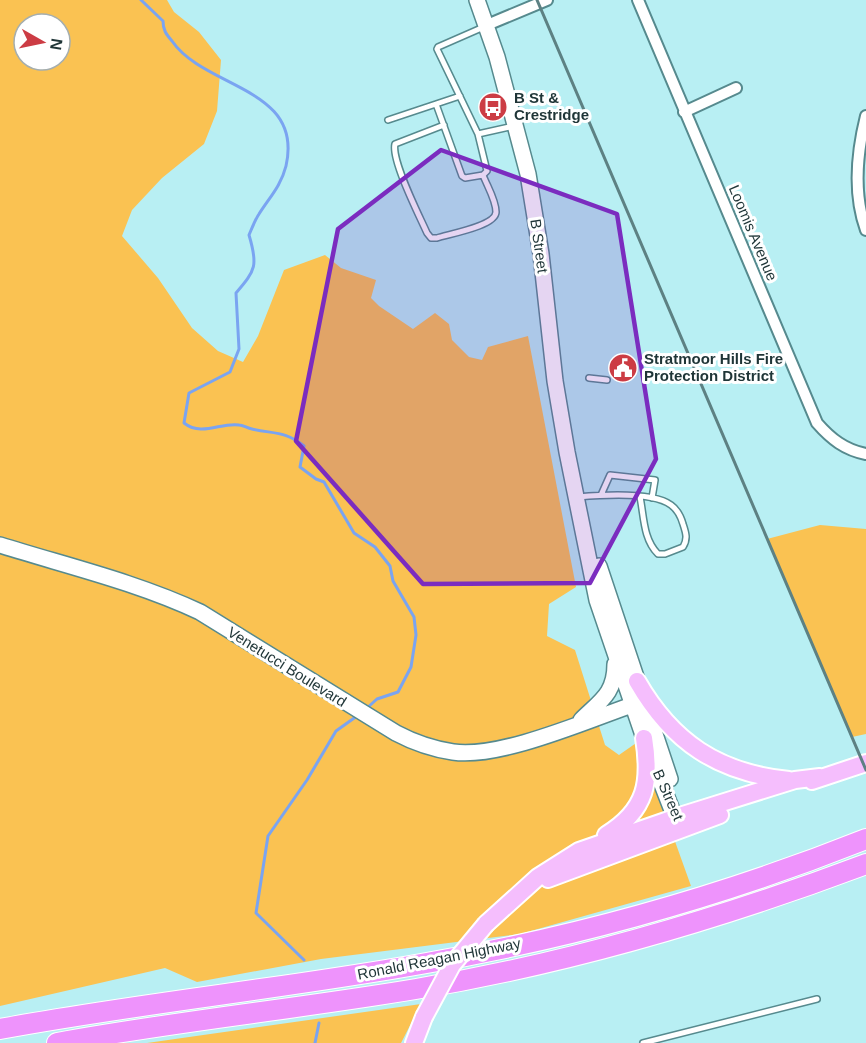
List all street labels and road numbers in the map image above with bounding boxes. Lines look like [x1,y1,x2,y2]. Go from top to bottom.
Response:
street label: Loomis Avenue [726,182,781,283]
street label: B Street [527,218,552,275]
street label: Venetucci Boulevard [225,623,350,710]
street label: B Street [650,767,688,824]
street label: Ronald Reagan Highway [356,934,522,983]

